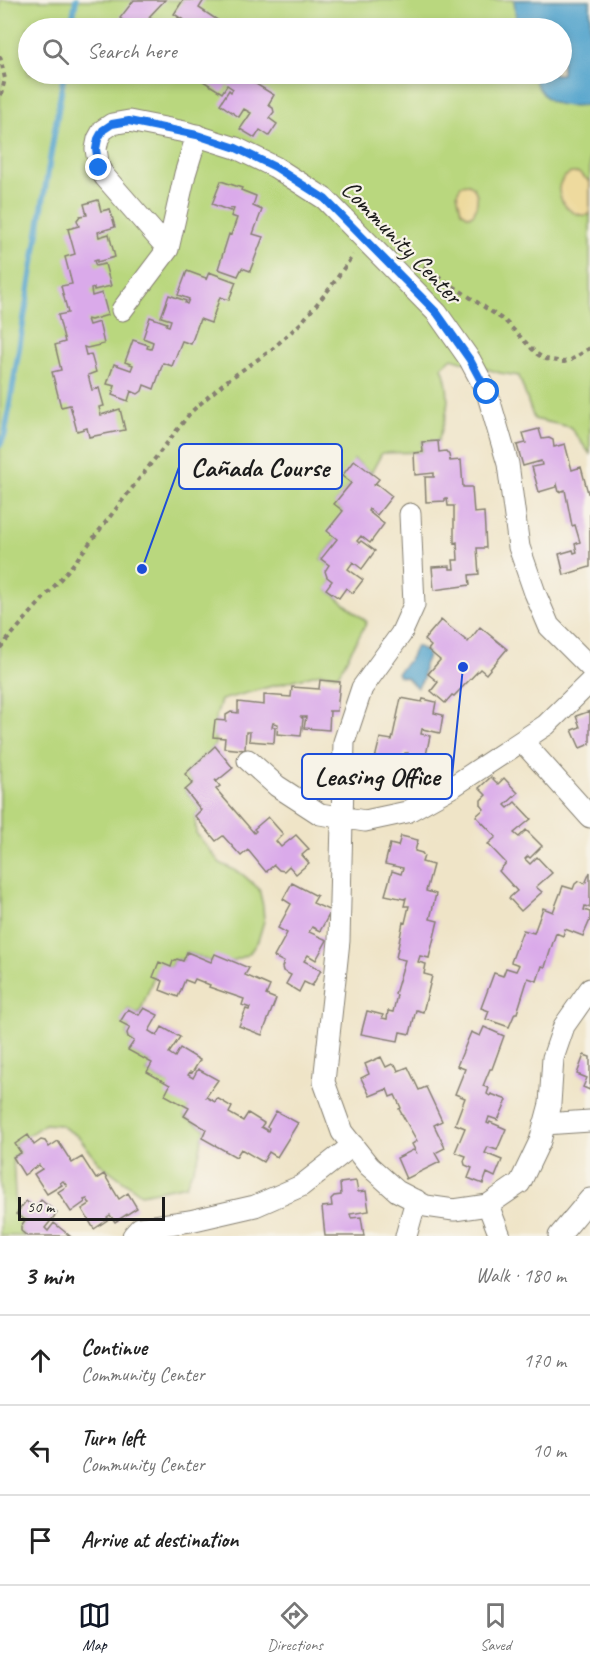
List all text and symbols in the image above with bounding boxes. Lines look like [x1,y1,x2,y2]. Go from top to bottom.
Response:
search box [18,18,572,84]
icon: search [39,35,72,68]
text: Search here [87,37,177,65]
route end [85,154,111,180]
street label: Community Center [334,173,471,312]
route start [473,378,499,404]
callout: Cañada Course [179,444,342,489]
text: Cañada Course [191,450,331,484]
callout: Leasing Office [302,754,452,799]
text: Leasing Office [314,759,443,793]
scale bar [18,1194,165,1222]
text: 50 m [27,1197,54,1217]
text: 3 min [24,1259,74,1292]
text: Walk · 180 m [476,1263,566,1288]
text: Continue [81,1334,147,1362]
icon: ahead [24,1344,57,1377]
text: 170 m [523,1348,566,1373]
text: Community Center [81,1362,205,1387]
text: Turn left [81,1424,145,1452]
icon: left [24,1434,57,1467]
text: 10 m [532,1438,566,1463]
text: Community Center [81,1452,205,1477]
icon: arrive [24,1524,57,1557]
text: Arrive at destination [81,1526,238,1554]
tab: Map [78,1599,111,1655]
tab: Directions [267,1599,323,1655]
tab: Saved [479,1599,512,1655]

